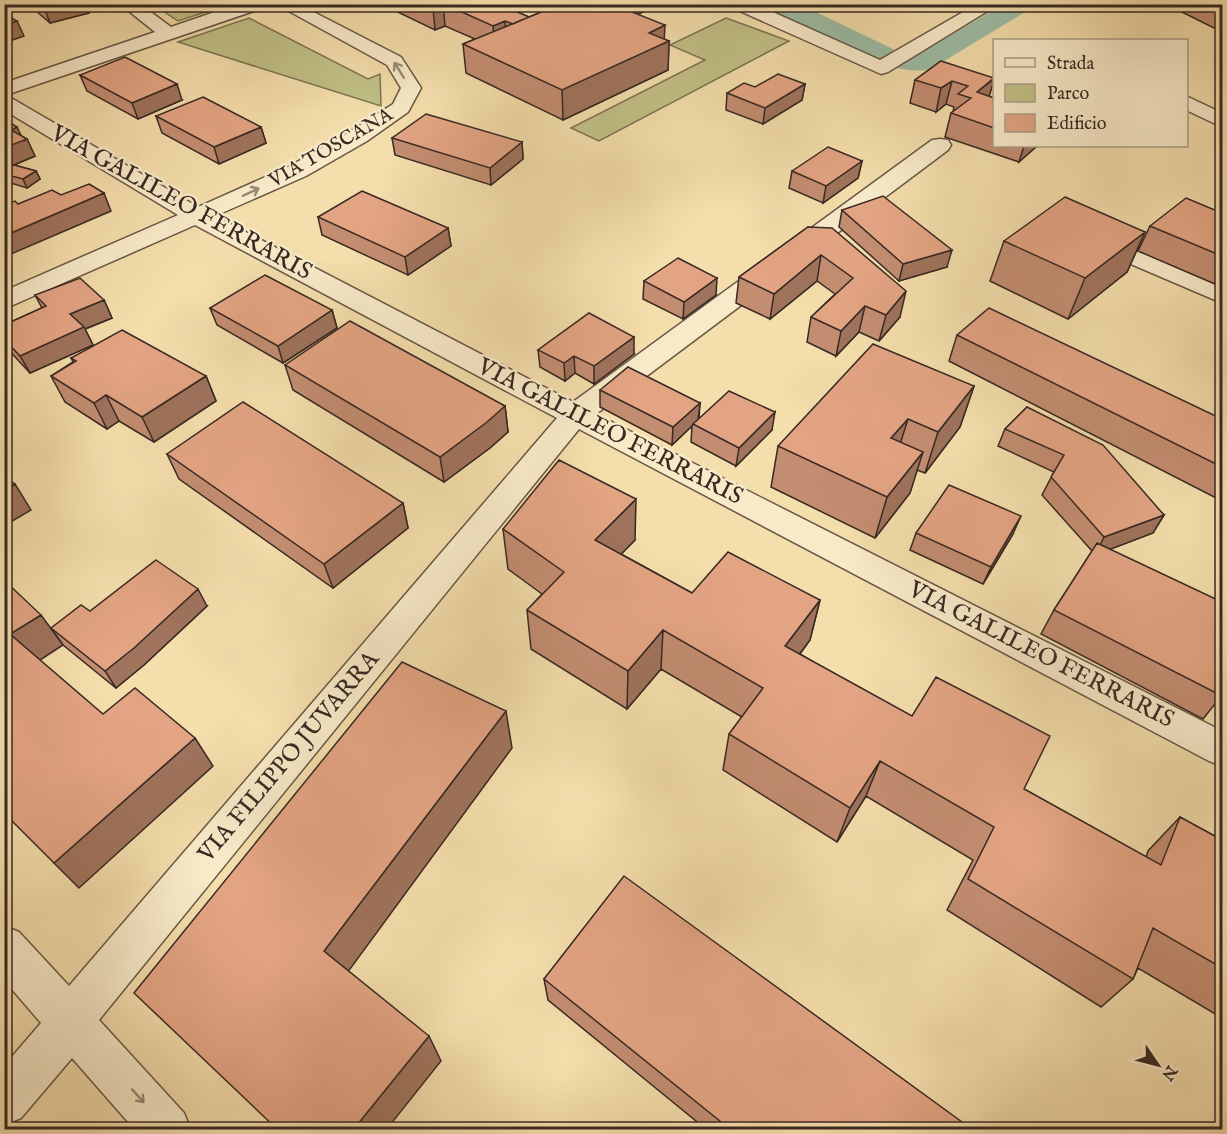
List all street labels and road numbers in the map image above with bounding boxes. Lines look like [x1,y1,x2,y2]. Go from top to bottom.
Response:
street label: VIA TOSCANA [264,102,398,194]
street label: VIA GALILEO FERRARIS [44,118,317,288]
street label: VIA GALILEO FERRARIS [471,351,748,513]
street label: VIA GALILEO FERRARIS [902,574,1179,736]
street label: VIA FILIPPO JUVARRA [191,644,387,870]

